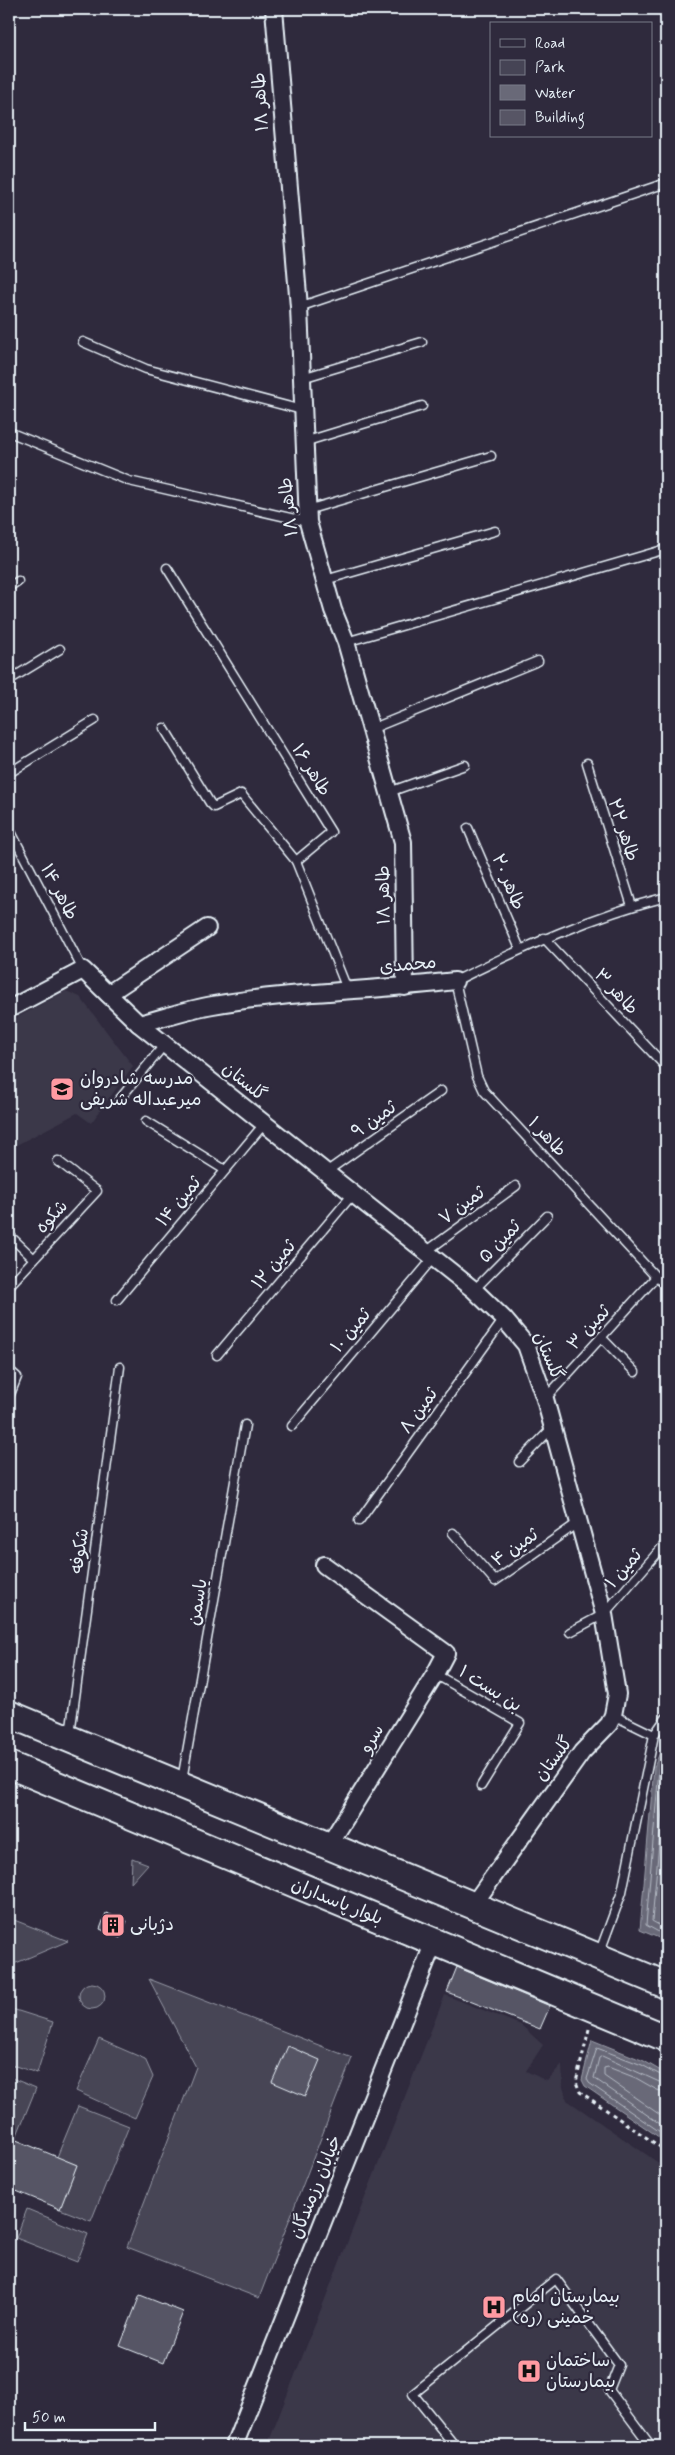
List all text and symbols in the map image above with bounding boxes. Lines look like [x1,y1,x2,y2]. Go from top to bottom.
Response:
legend [490,22,652,138]
text: Road [535,34,565,54]
text: Park [535,58,565,78]
street label: طاهر ۱۸ [247,71,275,133]
text: Water [535,84,575,104]
text: Building [535,108,585,129]
street label: طاهر ۱۸ [273,476,305,538]
street label: طاهر ۱۶ [286,739,336,801]
street label: طاهر ۲۲ [602,796,644,864]
street label: طاهر ۲۰ [486,850,530,914]
street label: طاهر ۱۴ [34,860,84,924]
street label: طاهر ۱۸ [371,865,397,925]
street label: محمدی [379,951,437,979]
street label: طاهر ۳ [588,964,644,1020]
street label: گلستان [217,1057,271,1107]
place label: مدرسه شادروان میرعبداله شریفی [80,1067,201,1112]
school or university icon: مدرسه شادروان میرعبداله شریفی [49,1076,75,1102]
street label: ثمین ۹ [347,1095,402,1144]
street label: طاهر ۱ [522,1112,572,1162]
street label: ثمین ۱۴ [151,1171,208,1232]
street label: ثمین ۷ [434,1181,490,1231]
street label: شکوه [30,1195,74,1239]
street label: ثمین ۵ [474,1215,527,1269]
street label: ثمین ۱۲ [246,1235,302,1295]
street label: ثمین ۳ [562,1300,617,1356]
street label: ثمین ۱۰ [325,1303,377,1358]
street label: گلستان [527,1328,569,1384]
street label: ثمین ۸ [394,1383,444,1439]
street label: ثمین ۴ [487,1523,544,1573]
street label: شکوفه [65,1527,95,1575]
street label: ثمین ۱ [600,1543,648,1594]
street label: یاسمن [182,1577,214,1627]
street label: بن بست ۱ [454,1660,526,1718]
street label: سرو [353,1720,390,1759]
street label: گلستان [529,1731,579,1786]
street label: بلوار پاسداران [288,1873,386,1931]
building icon: دژبانی [100,1912,126,1938]
place label: دژبانی [130,1913,174,1937]
street label: خیابان رزمندگان [284,2132,348,2242]
place label: بیمارستان امام خمینی (ره) [512,2285,620,2330]
hospital icon: بیمارستان امام خمینی (ره) [481,2294,507,2320]
place label: ساختمان بیمارستان [546,2349,616,2394]
hospital icon: ساختمان بیمارستان [516,2358,542,2384]
scale bar [25,2400,155,2432]
text: 50 m [32,2408,66,2428]

